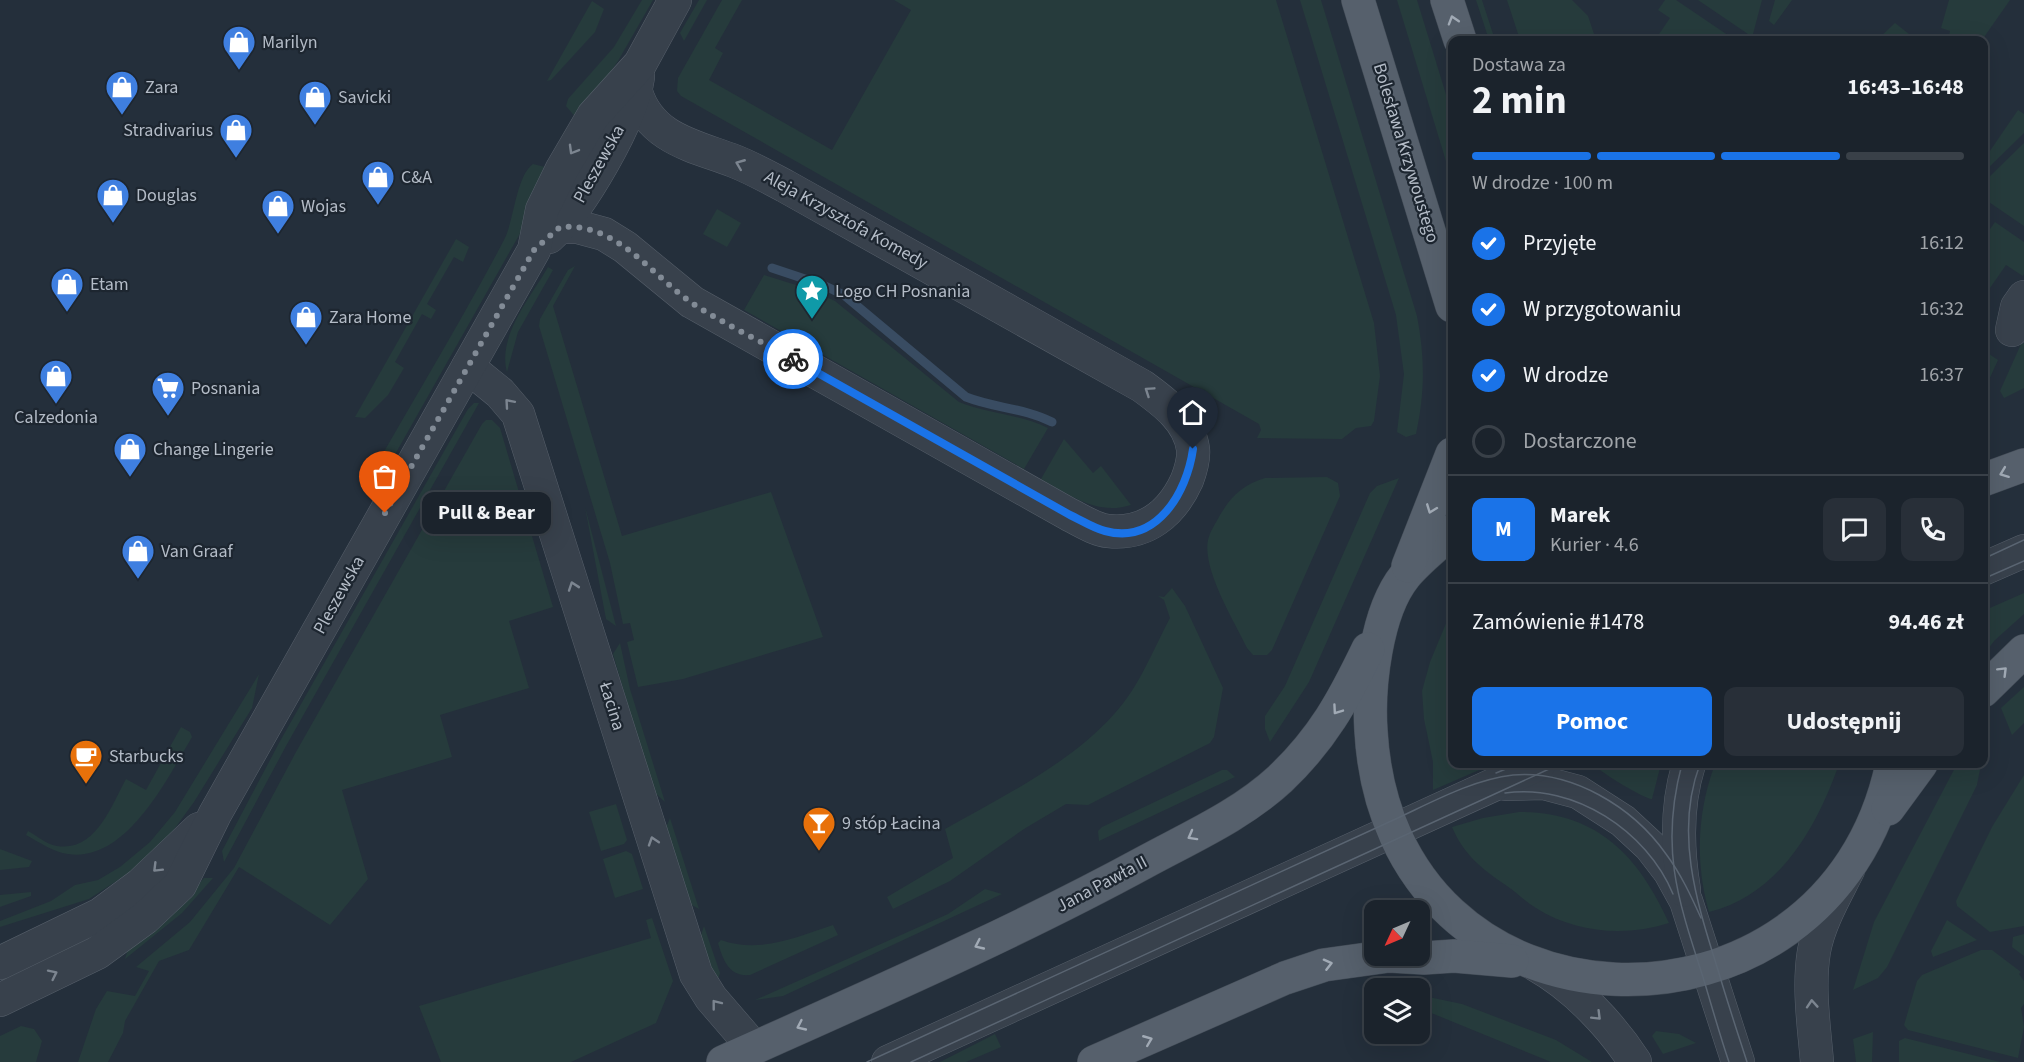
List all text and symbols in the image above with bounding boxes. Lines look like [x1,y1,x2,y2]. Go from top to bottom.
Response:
one-way arrow [1448,15,1461,26]
shop icon: Marilyn [221,24,257,71]
place label: Marilyn [262,30,318,55]
text: Dostawa za [1472,51,1566,79]
street label: Bolesława Krzywoustego [1367,60,1445,246]
shop icon: Zara [104,69,140,116]
text: 16:43–16:48 [1847,71,1964,103]
text: 2 min [1472,73,1567,129]
place label: Zara [145,75,178,100]
shop icon: Savicki [297,79,333,126]
place label: Savicki [338,85,391,110]
shop icon: Stradivarius [218,112,254,159]
place label: Stradivarius [123,118,213,143]
street label: Pleszewska [567,120,631,208]
one-way arrow [568,144,580,154]
shop icon: C&A [360,159,396,206]
one-way arrow [736,159,747,171]
place label: C&A [401,165,432,190]
street label: Aleja Krzysztofa Komedy [760,165,933,276]
text: W drodze · 100 m [1472,169,1613,197]
shop icon: Douglas [95,177,131,224]
place label: Douglas [136,183,197,208]
shop icon: Wojas [260,188,296,235]
place label: Wojas [301,194,346,219]
icon: check [1472,227,1505,260]
text: Przyjęte [1523,227,1597,259]
text: 16:12 [1919,229,1964,257]
shop icon: Etam [49,266,85,313]
place label: Etam [90,272,129,297]
place icon: Logo CH Posnania [794,273,830,320]
place label: Logo CH Posnania [835,279,970,304]
icon: check [1472,293,1505,326]
text: W przygotowaniu [1523,293,1681,325]
text: 16:32 [1919,295,1964,323]
shop icon: Zara Home [288,299,324,346]
place label: Zara Home [329,305,411,330]
courier [763,329,823,389]
icon: bike [777,343,810,376]
shop icon: Calzedonia [38,358,74,405]
icon: check [1472,359,1505,392]
text: W drodze [1523,359,1609,391]
text: 16:37 [1919,361,1964,389]
supermarket icon: Posnania [150,370,186,417]
place label: Posnania [191,376,260,401]
one-way arrow [1145,387,1155,399]
pin [1167,387,1218,449]
icon: home [1176,396,1209,429]
one-way arrow [505,399,516,410]
place label: Calzedonia [14,405,98,430]
text: Dostarczone [1523,425,1637,457]
shop icon: Change Lingerie [112,431,148,478]
place label: Change Lingerie [153,437,274,462]
pin [359,451,410,513]
icon: bag [368,460,401,493]
one-way arrow [1999,466,2010,478]
callout: Pull & Bear [421,492,550,534]
button: chat [1823,498,1886,561]
button: phone [1901,498,1964,561]
text: Pull & Bear [438,499,535,527]
text: Marek [1550,499,1610,531]
one-way arrow [1426,503,1438,514]
text: M [1495,513,1512,545]
text: Kurier · 4.6 [1550,531,1639,559]
shop icon: Van Graaf [120,533,156,580]
place label: Van Graaf [161,539,233,564]
street label: Pleszewska [307,551,371,639]
one-way arrow [568,581,581,592]
text: Zamówienie #1478 [1472,606,1644,638]
text: 94.46 zł [1889,606,1964,638]
one-way arrow [1996,667,2007,678]
street label: Łacina [592,678,631,733]
button: Pomoc [1472,687,1712,756]
button: Udostępnij [1724,687,1964,756]
one-way arrow [1333,703,1344,714]
cafe icon: Starbucks [68,738,104,785]
place label: Starbucks [109,744,184,769]
bar icon: 9 stóp Łacina [801,805,837,852]
place label: 9 stóp Łacina [842,811,941,836]
one-way arrow [1188,829,1198,840]
one-way arrow [648,836,661,847]
street label: Jana Pawła II [1052,850,1152,918]
one-way arrow [154,861,164,872]
north arrow [1364,900,1430,966]
map controls [1364,900,1430,1044]
one-way arrow [974,938,985,950]
one-way arrow [1323,959,1333,972]
one-way arrow [46,970,57,982]
button: layers [1364,978,1430,1044]
one-way arrow [713,999,724,1010]
one-way arrow [1806,999,1819,1008]
one-way arrow [1590,1009,1601,1019]
one-way arrow [797,1019,808,1031]
one-way arrow [1142,1035,1153,1047]

